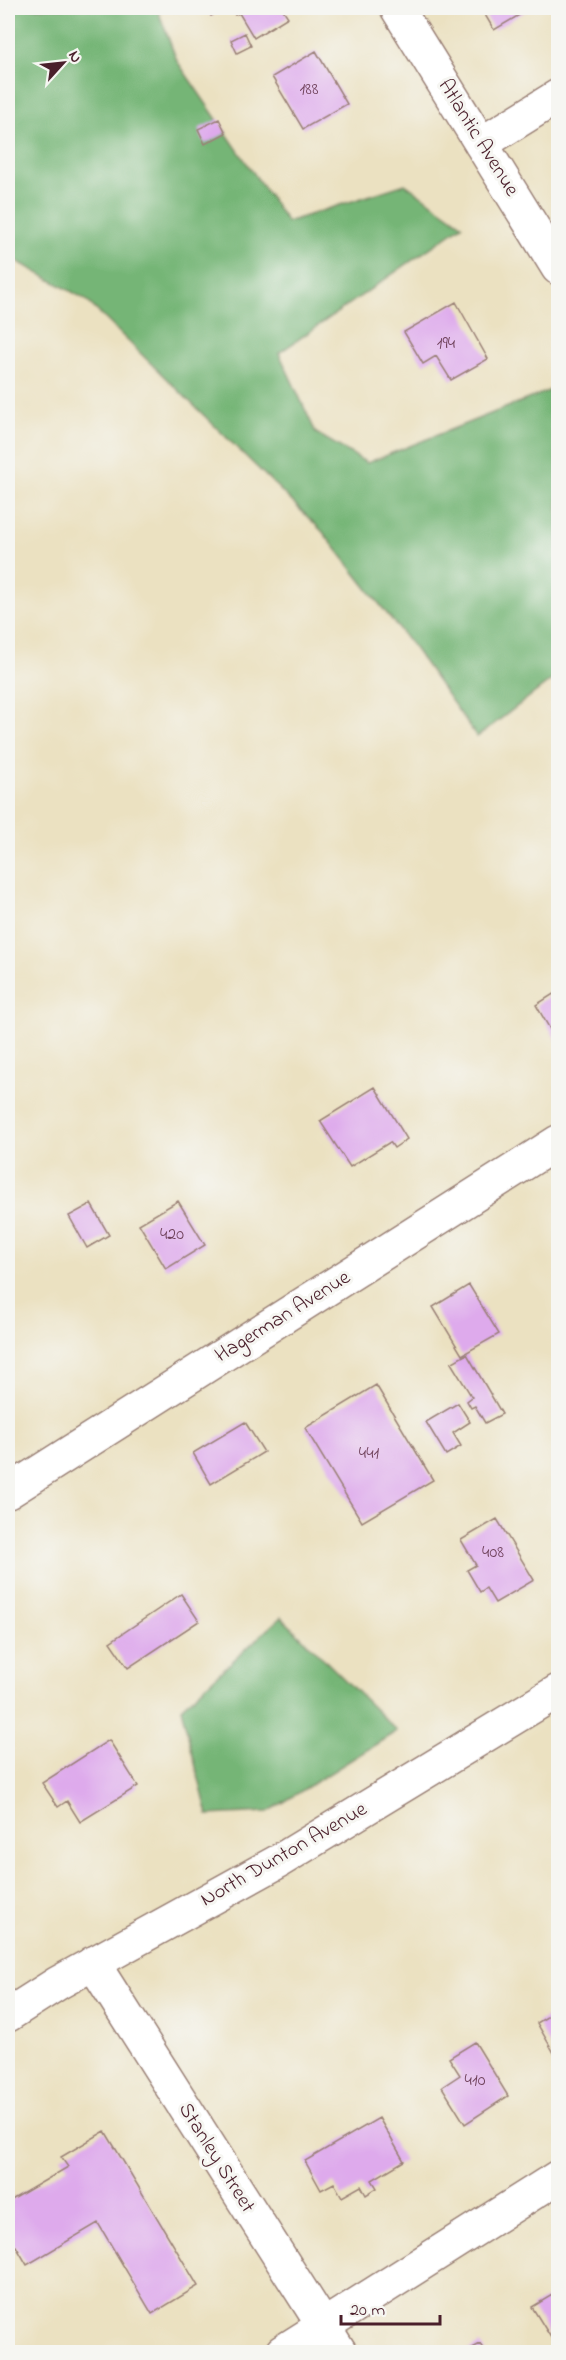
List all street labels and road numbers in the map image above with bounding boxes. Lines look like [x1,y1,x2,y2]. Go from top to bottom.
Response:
street label: Atlantic Avenue [430,73,526,203]
street label: Hagerman Avenue [209,1263,358,1372]
street label: North Dunton Avenue [195,1795,373,1915]
street label: Stanley Street [168,2097,262,2220]

